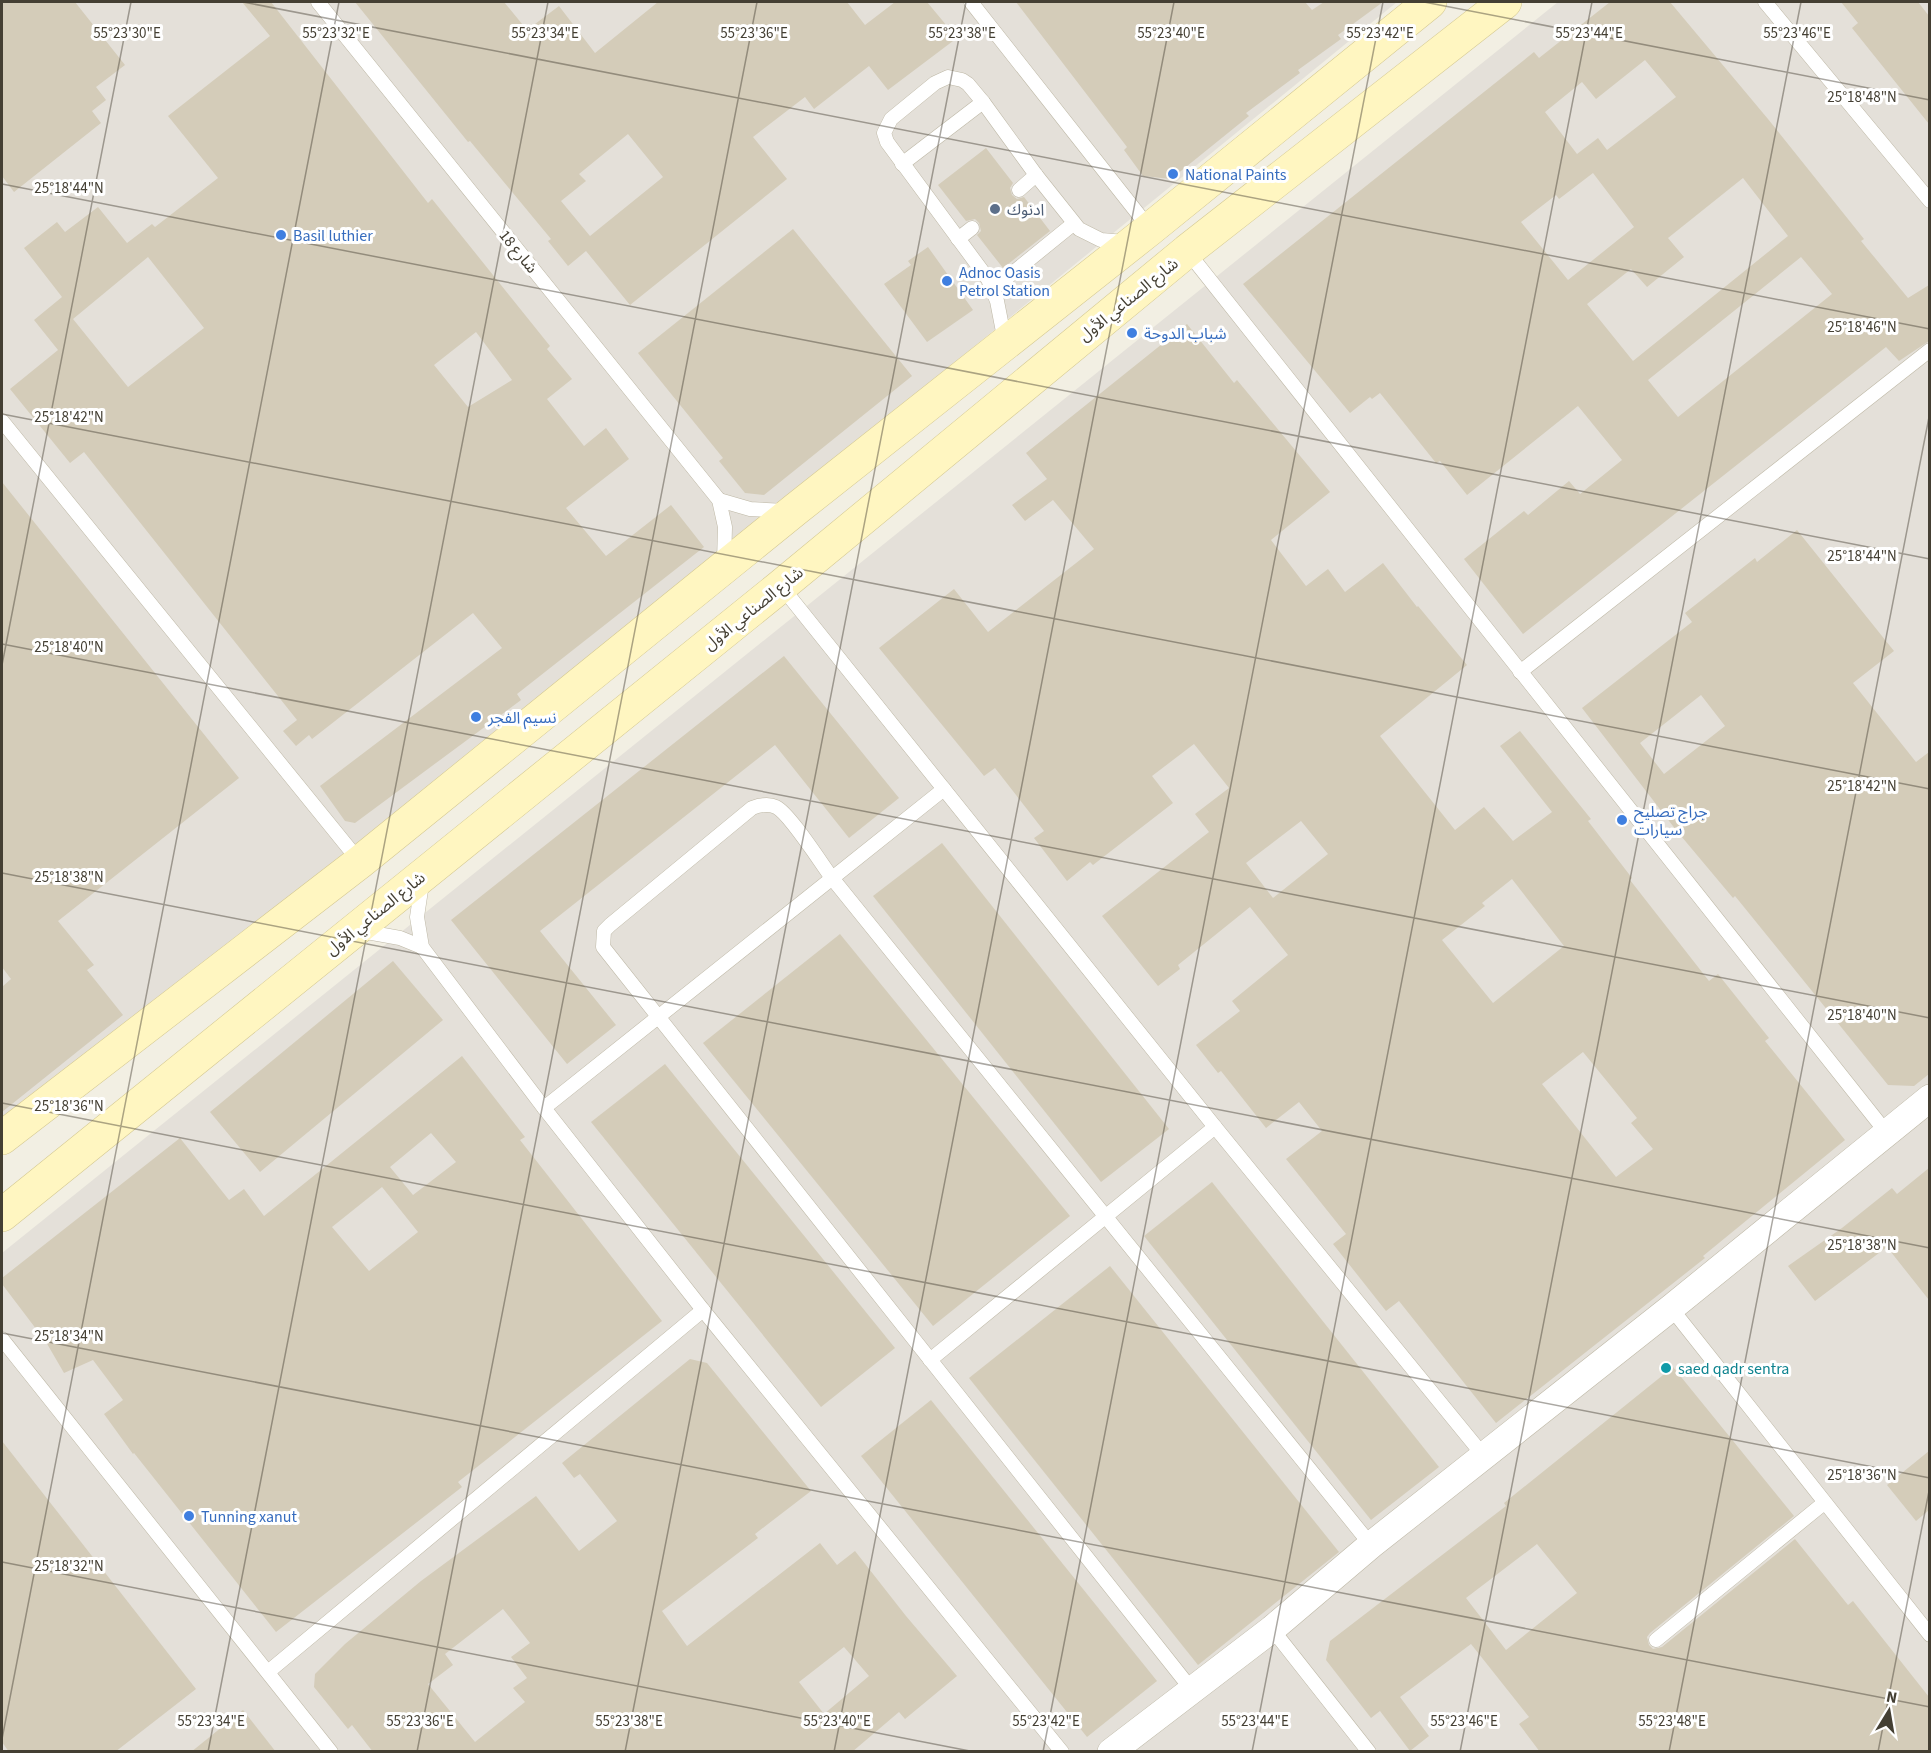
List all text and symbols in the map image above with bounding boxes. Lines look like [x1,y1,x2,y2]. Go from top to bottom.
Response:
text: 55°23'30"E [93,23,161,44]
text: 55°23'32"E [302,23,370,44]
text: 55°23'34"E [511,23,579,44]
text: 55°23'36"E [720,23,788,44]
text: 55°23'38"E [928,23,996,44]
text: 55°23'40"E [1137,23,1205,44]
text: 55°23'42"E [1346,23,1414,44]
text: 55°23'44"E [1555,23,1623,44]
text: 55°23'46"E [1763,23,1831,44]
text: 25°18'48"N [1827,87,1897,108]
place label: National Paints [1185,164,1287,186]
marker: National Paints [1166,167,1180,181]
text: 25°18'44"N [34,178,104,199]
place label: ادنوك [1007,199,1044,221]
marker: ادنوك [988,202,1002,216]
place label: Basil luthier [293,225,373,247]
street label: شارع 18 [493,225,543,279]
marker: Basil luthier [274,228,288,242]
street label: شارع الصناعي الأول [1074,253,1184,348]
place label: Adnoc Oasis Petrol Station [959,262,1050,302]
marker: Adnoc Oasis Petrol Station [940,274,954,288]
text: 25°18'46"N [1827,317,1897,338]
place label: شباب الدوحة [1144,323,1227,345]
marker: شباب الدوحة [1125,326,1139,340]
text: 25°18'42"N [34,407,104,428]
text: 25°18'44"N [1827,546,1897,567]
street label: شارع الصناعي الأول [699,562,809,657]
text: 25°18'40"N [34,637,104,658]
place label: نسيم الفجر [487,707,556,730]
marker: نسيم الفجر [469,710,483,724]
text: 25°18'42"N [1827,776,1897,797]
place label: جراج تصليح سيارات [1634,801,1708,841]
marker: جراج تصليح سيارات [1615,813,1629,827]
text: 25°18'38"N [34,867,104,888]
street label: شارع الصناعي الأول [321,867,431,962]
text: 25°18'40"N [1827,1005,1897,1026]
text: 25°18'36"N [34,1096,104,1117]
text: 25°18'38"N [1827,1235,1897,1256]
text: 25°18'34"N [34,1326,104,1347]
place label: saed qadr sentra [1678,1358,1789,1380]
marker: saed qadr sentra [1659,1361,1673,1375]
text: 25°18'36"N [1827,1465,1897,1486]
place label: Tunning xanut [201,1506,297,1528]
marker: Tunning xanut [182,1509,196,1523]
text: 25°18'32"N [34,1556,104,1577]
north arrow [1859,1681,1919,1741]
text: N [1884,1685,1899,1709]
text: 55°23'34"E [177,1711,245,1732]
text: 55°23'36"E [386,1711,454,1732]
text: 55°23'38"E [595,1711,663,1732]
text: 55°23'40"E [803,1711,871,1732]
text: 55°23'42"E [1012,1711,1080,1732]
text: 55°23'44"E [1221,1711,1289,1732]
text: 55°23'46"E [1430,1711,1498,1732]
text: 55°23'48"E [1638,1711,1706,1732]

